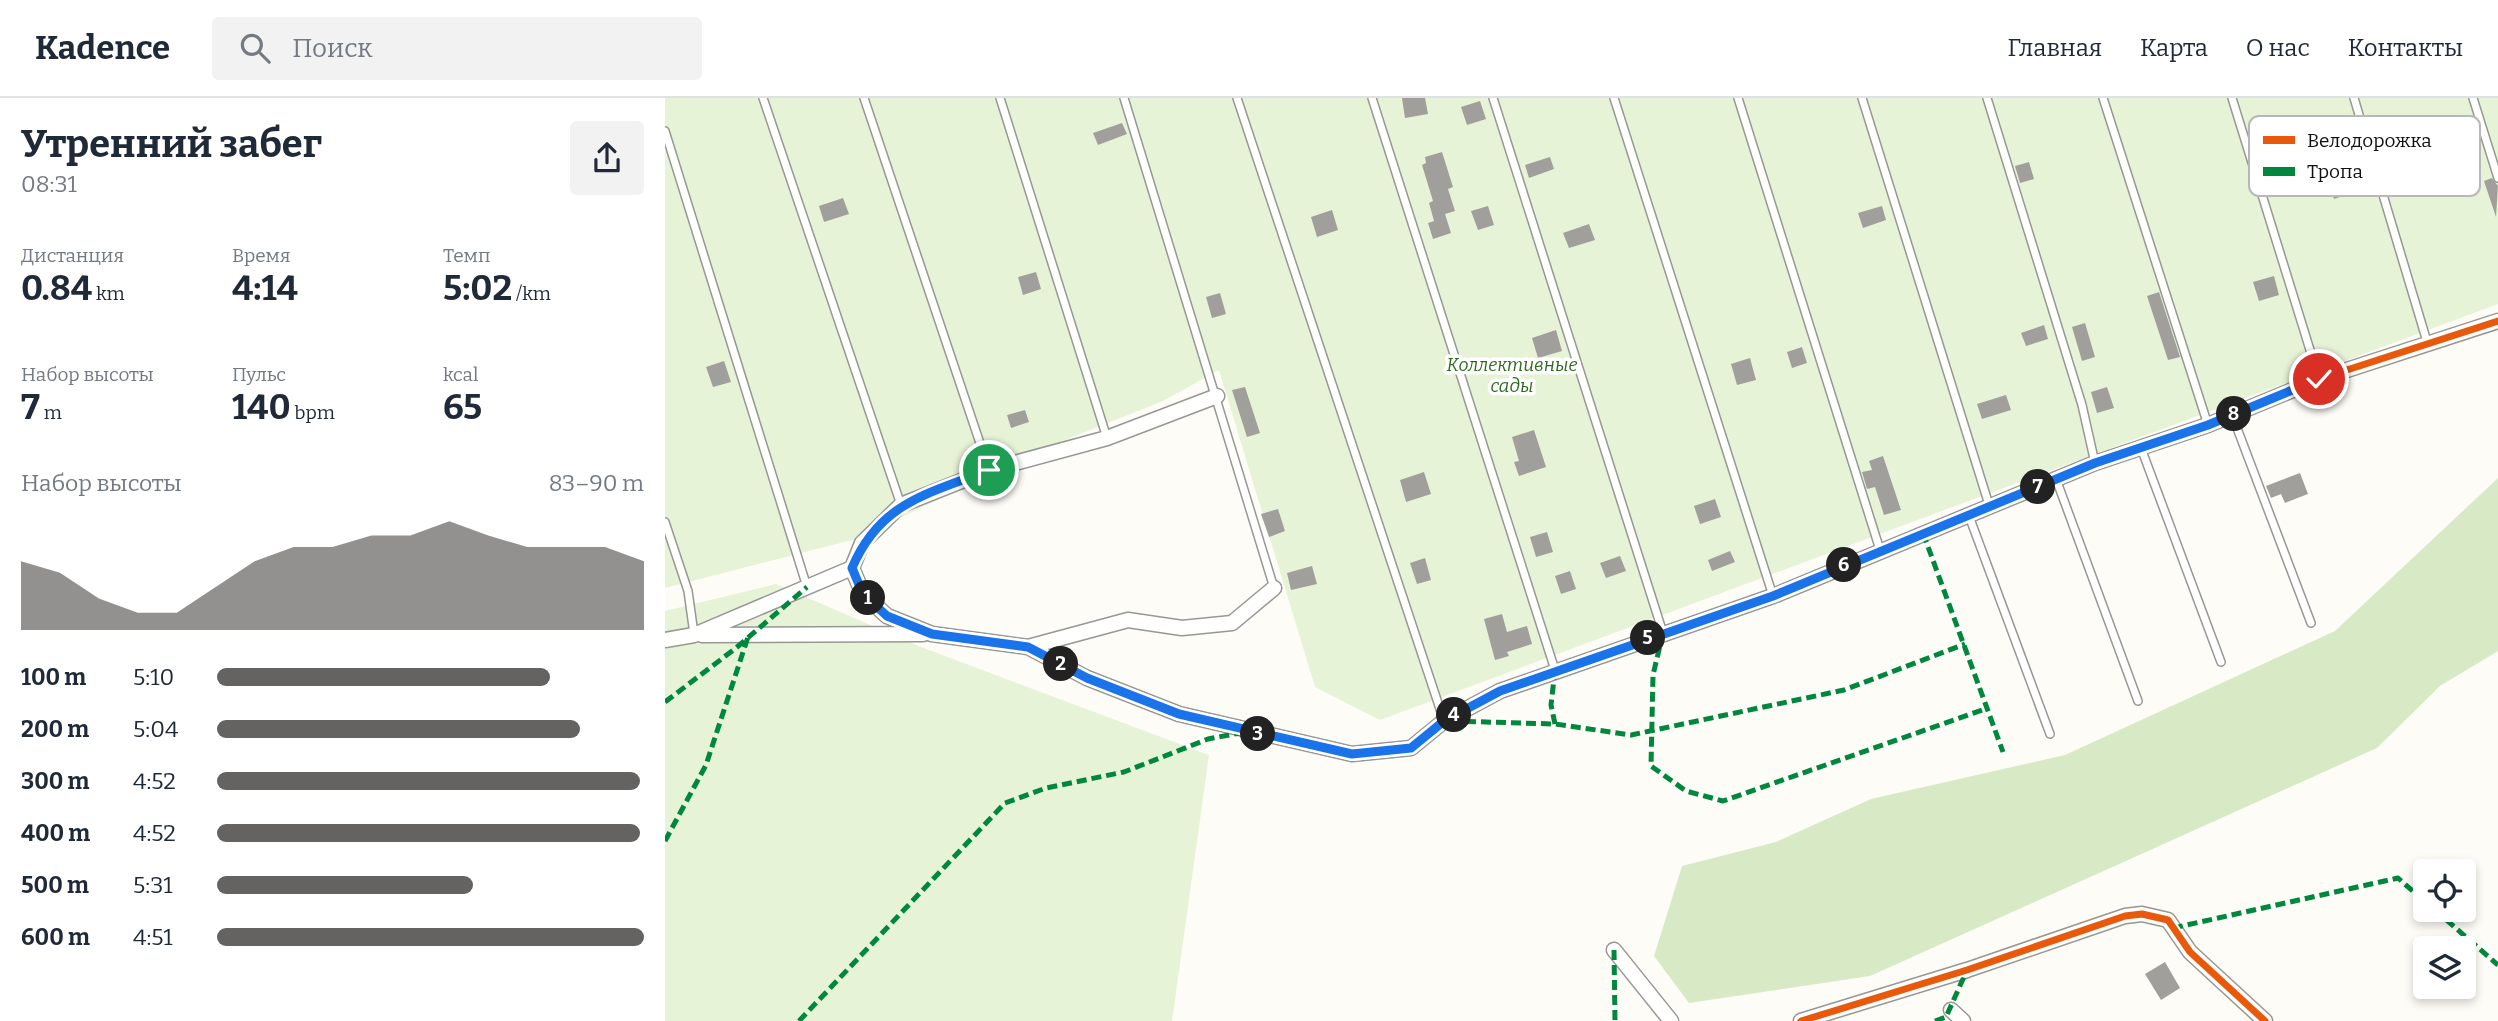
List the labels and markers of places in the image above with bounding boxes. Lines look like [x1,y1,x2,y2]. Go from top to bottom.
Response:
pin [2289,349,2349,409]
pin: 8 [2217,396,2251,432]
pin [959,440,1019,500]
pin: 7 [2021,470,2055,504]
pin: 6 [1827,547,1861,582]
pin: 1 [851,580,885,616]
pin: 5 [1630,620,1665,656]
pin: 2 [1043,646,1079,682]
pin: 4 [1437,698,1471,732]
pin: 3 [1241,716,1275,752]

